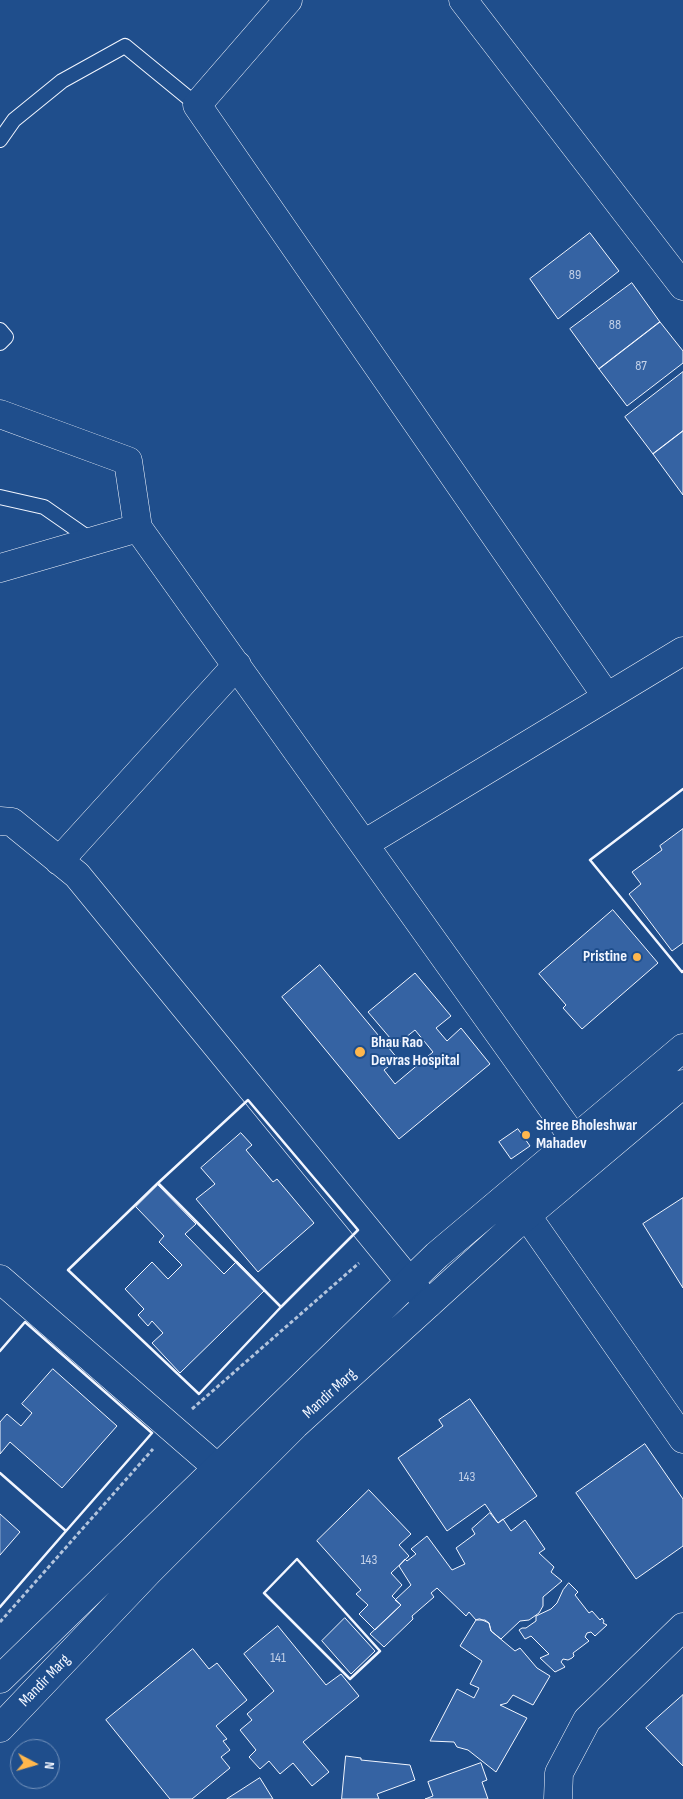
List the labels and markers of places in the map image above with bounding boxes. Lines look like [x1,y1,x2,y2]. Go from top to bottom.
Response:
place label: Pristine [583,947,627,967]
marker: Pristine [631,951,643,963]
place label: Bhau Rao Devras Hospital [371,1033,460,1071]
marker: Bhau Rao Devras Hospital [353,1045,367,1059]
place label: Shree Bholeshwar Mahadev [536,1116,637,1154]
marker: Shree Bholeshwar Mahadev [520,1129,532,1141]

